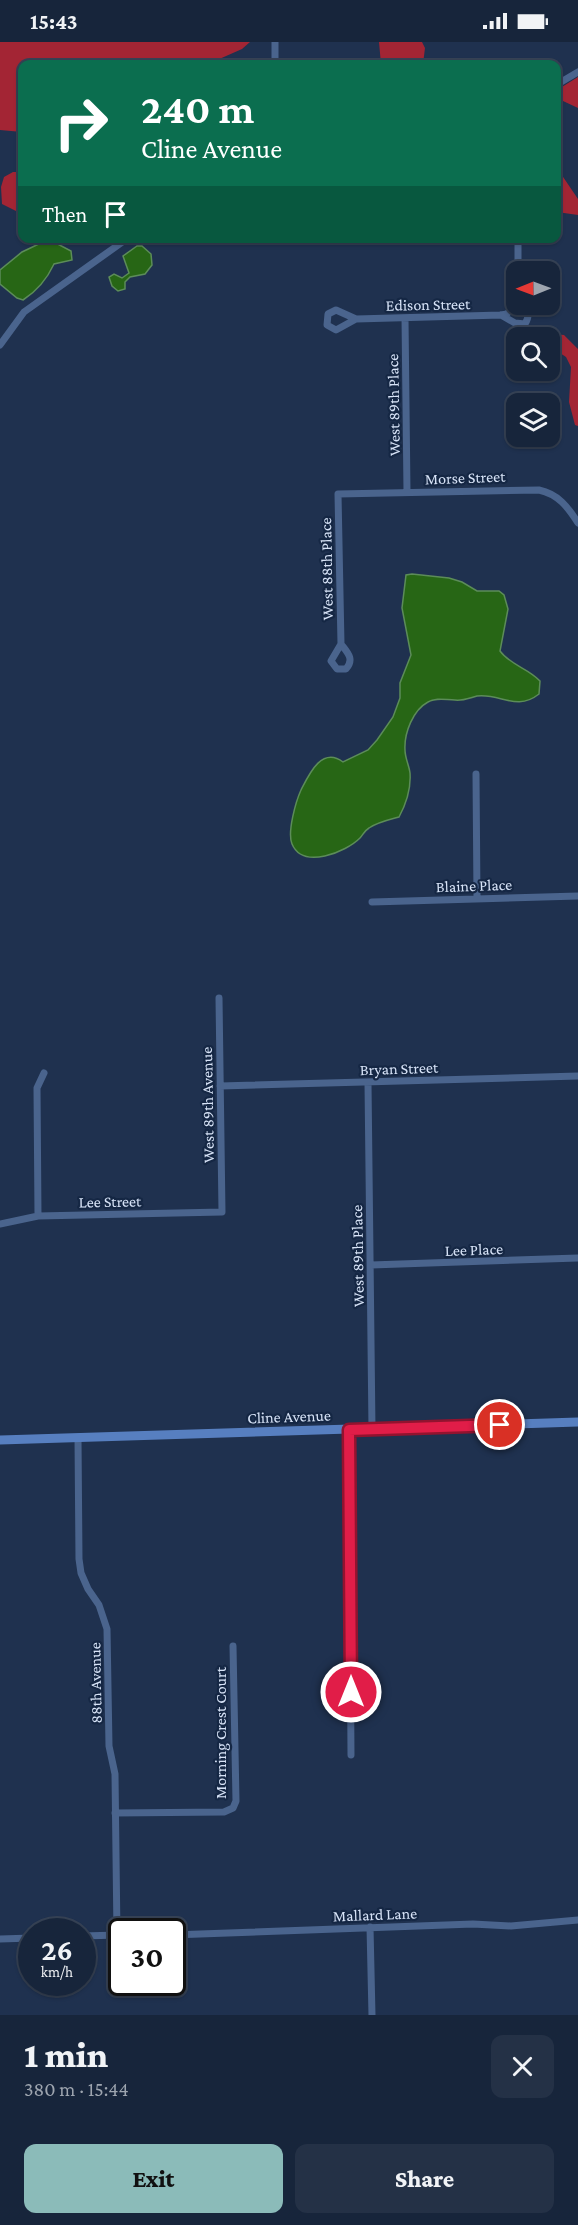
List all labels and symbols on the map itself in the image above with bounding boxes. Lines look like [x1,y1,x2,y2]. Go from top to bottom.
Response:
north arrow [506,261,560,315]
street label: Edison Street [386,295,471,314]
street label: West 89th Place [384,354,403,456]
street label: Morse Street [424,468,506,487]
street label: West 88th Place [317,517,336,621]
street label: Blaine Place [436,876,512,895]
street label: West 89th Avenue [198,1047,217,1163]
street label: Bryan Street [360,1059,439,1079]
street label: Lee Street [79,1192,142,1211]
street label: West 89th Place [348,1205,367,1307]
street label: Lee Place [445,1240,503,1259]
pin [474,1399,525,1450]
street label: Cline Avenue [247,1407,331,1426]
street label: 88th Avenue [86,1642,105,1724]
position arrow [319,1660,383,1724]
street label: Morning Crest Court [212,1666,230,1799]
street label: Mallard Lane [333,1905,417,1924]
speed limit sign: 30 [108,1918,186,1996]

